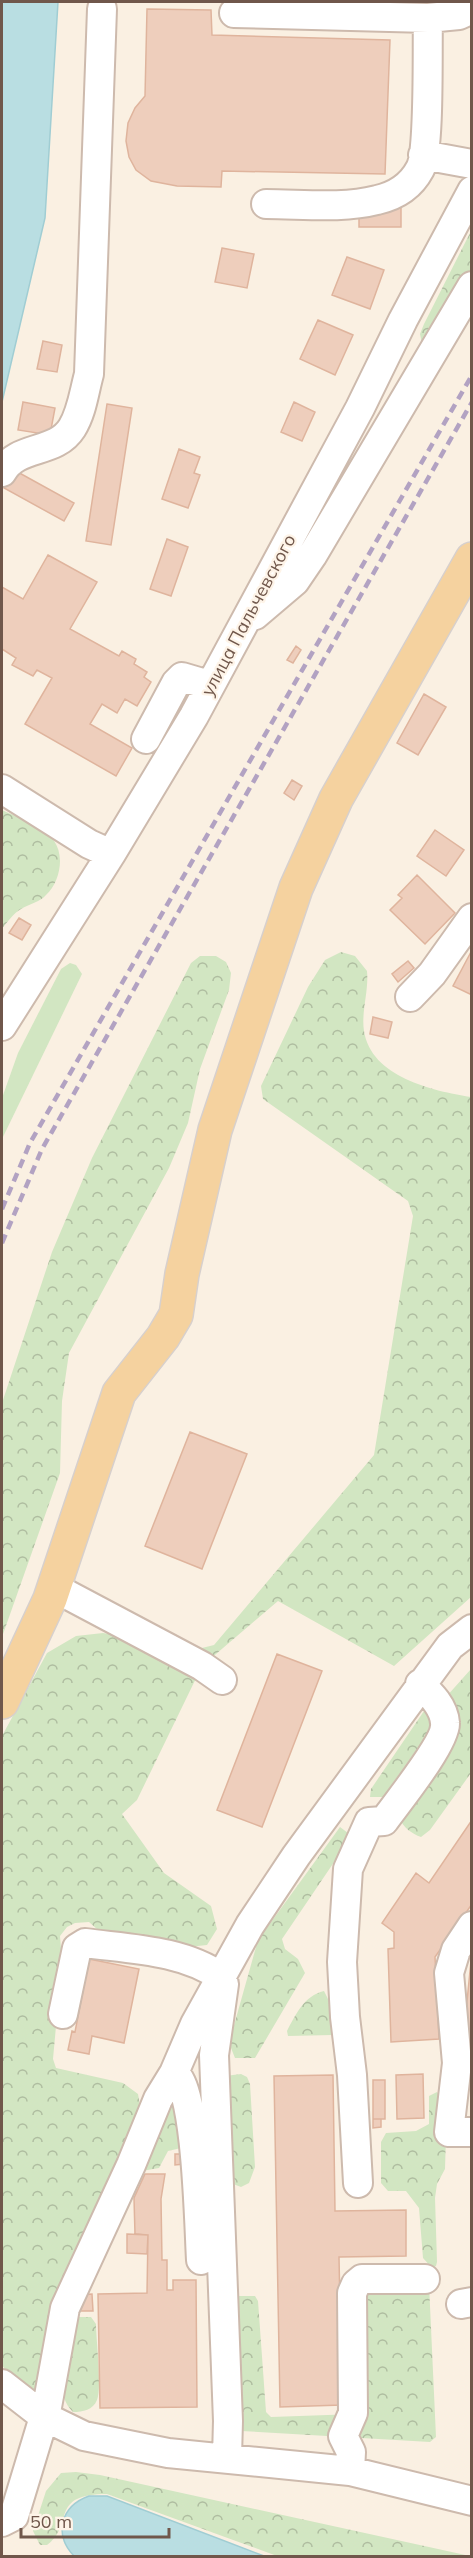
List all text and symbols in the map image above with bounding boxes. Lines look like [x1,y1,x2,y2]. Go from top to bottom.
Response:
street label: улица Пальчевского [196,530,300,700]
scale bar [21,2501,170,2539]
text: 50 m [30,2510,72,2533]

